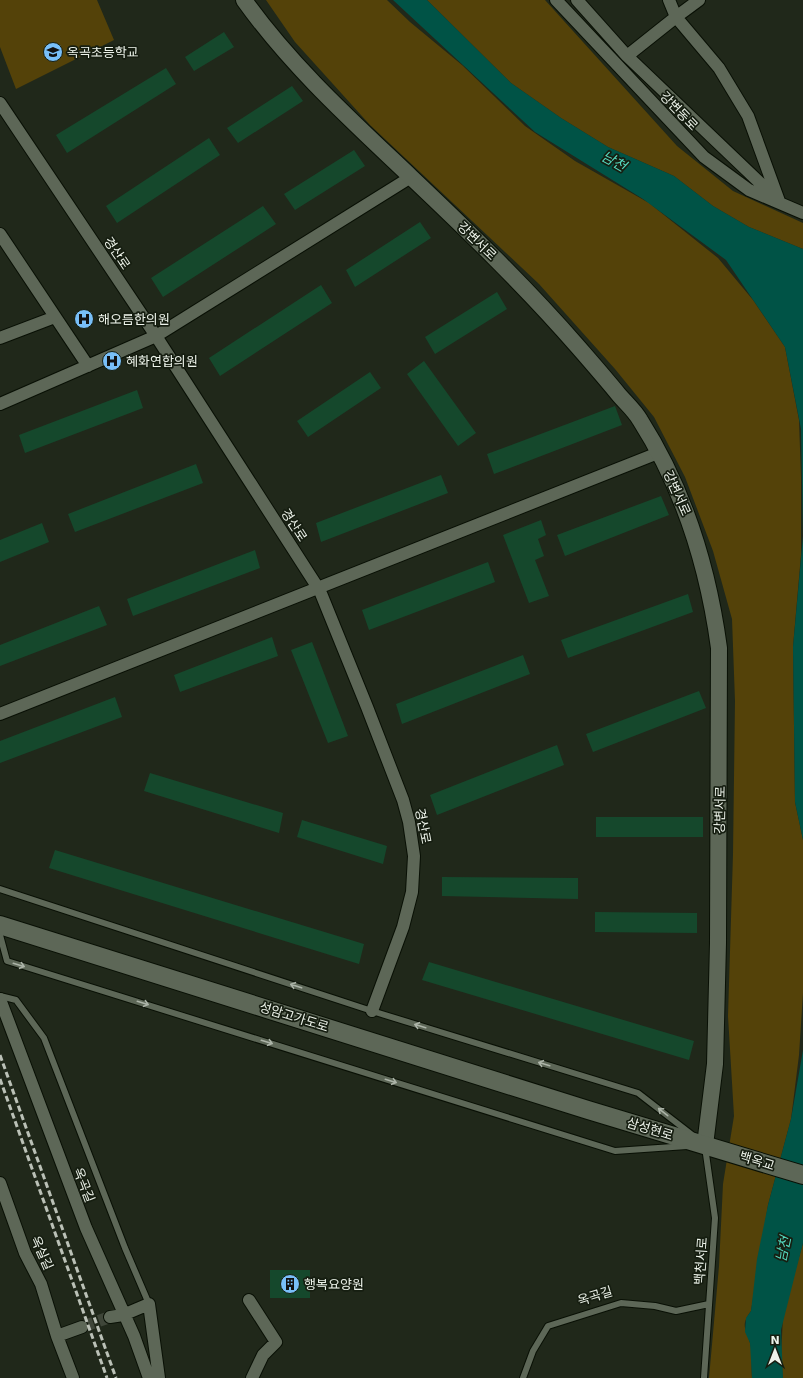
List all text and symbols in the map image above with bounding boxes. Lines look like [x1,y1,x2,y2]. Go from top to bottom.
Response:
school or university icon: 옥곡초등학교 [42,41,64,63]
place label: 옥곡초등학교 [67,45,139,60]
street label: 강변동로 [657,89,701,133]
water label: 남천 [599,148,630,175]
street label: 강변서로 [455,219,499,263]
street label: 경산로 [101,234,133,272]
hospital icon: 해오름한의원 [73,308,95,330]
place label: 해오름한의원 [98,312,170,327]
hospital icon: 혜화연합의원 [101,350,123,372]
place label: 혜화연합의원 [126,354,198,369]
street label: 강변서로 [660,468,694,518]
street label: 경산로 [278,506,310,544]
street label: 강변서로 [712,786,728,834]
street label: 경산로 [412,807,434,845]
one-way arrow [12,962,25,969]
one-way arrow [290,982,303,989]
street label: 성암고가도로 [257,999,331,1035]
one-way arrow [137,1000,149,1008]
one-way arrow [414,1022,427,1029]
one-way arrow [260,1039,273,1046]
one-way arrow [538,1060,551,1067]
one-way arrow [384,1078,397,1085]
one-way arrow [657,1108,668,1117]
street label: 삼성현로 [625,1115,675,1143]
street label: 백옥교 [738,1149,776,1173]
street label: 옥곡길 [71,1166,97,1204]
street label: 옥실길 [28,1234,56,1272]
water label: 남천 [772,1234,794,1263]
street label: 백천서로 [692,1237,710,1285]
building icon: 행복요양원 [279,1273,301,1295]
place label: 행복요양원 [304,1277,364,1292]
street label: 옥곡길 [576,1284,614,1308]
north arrow [755,1330,795,1370]
text: N [770,1334,780,1347]

